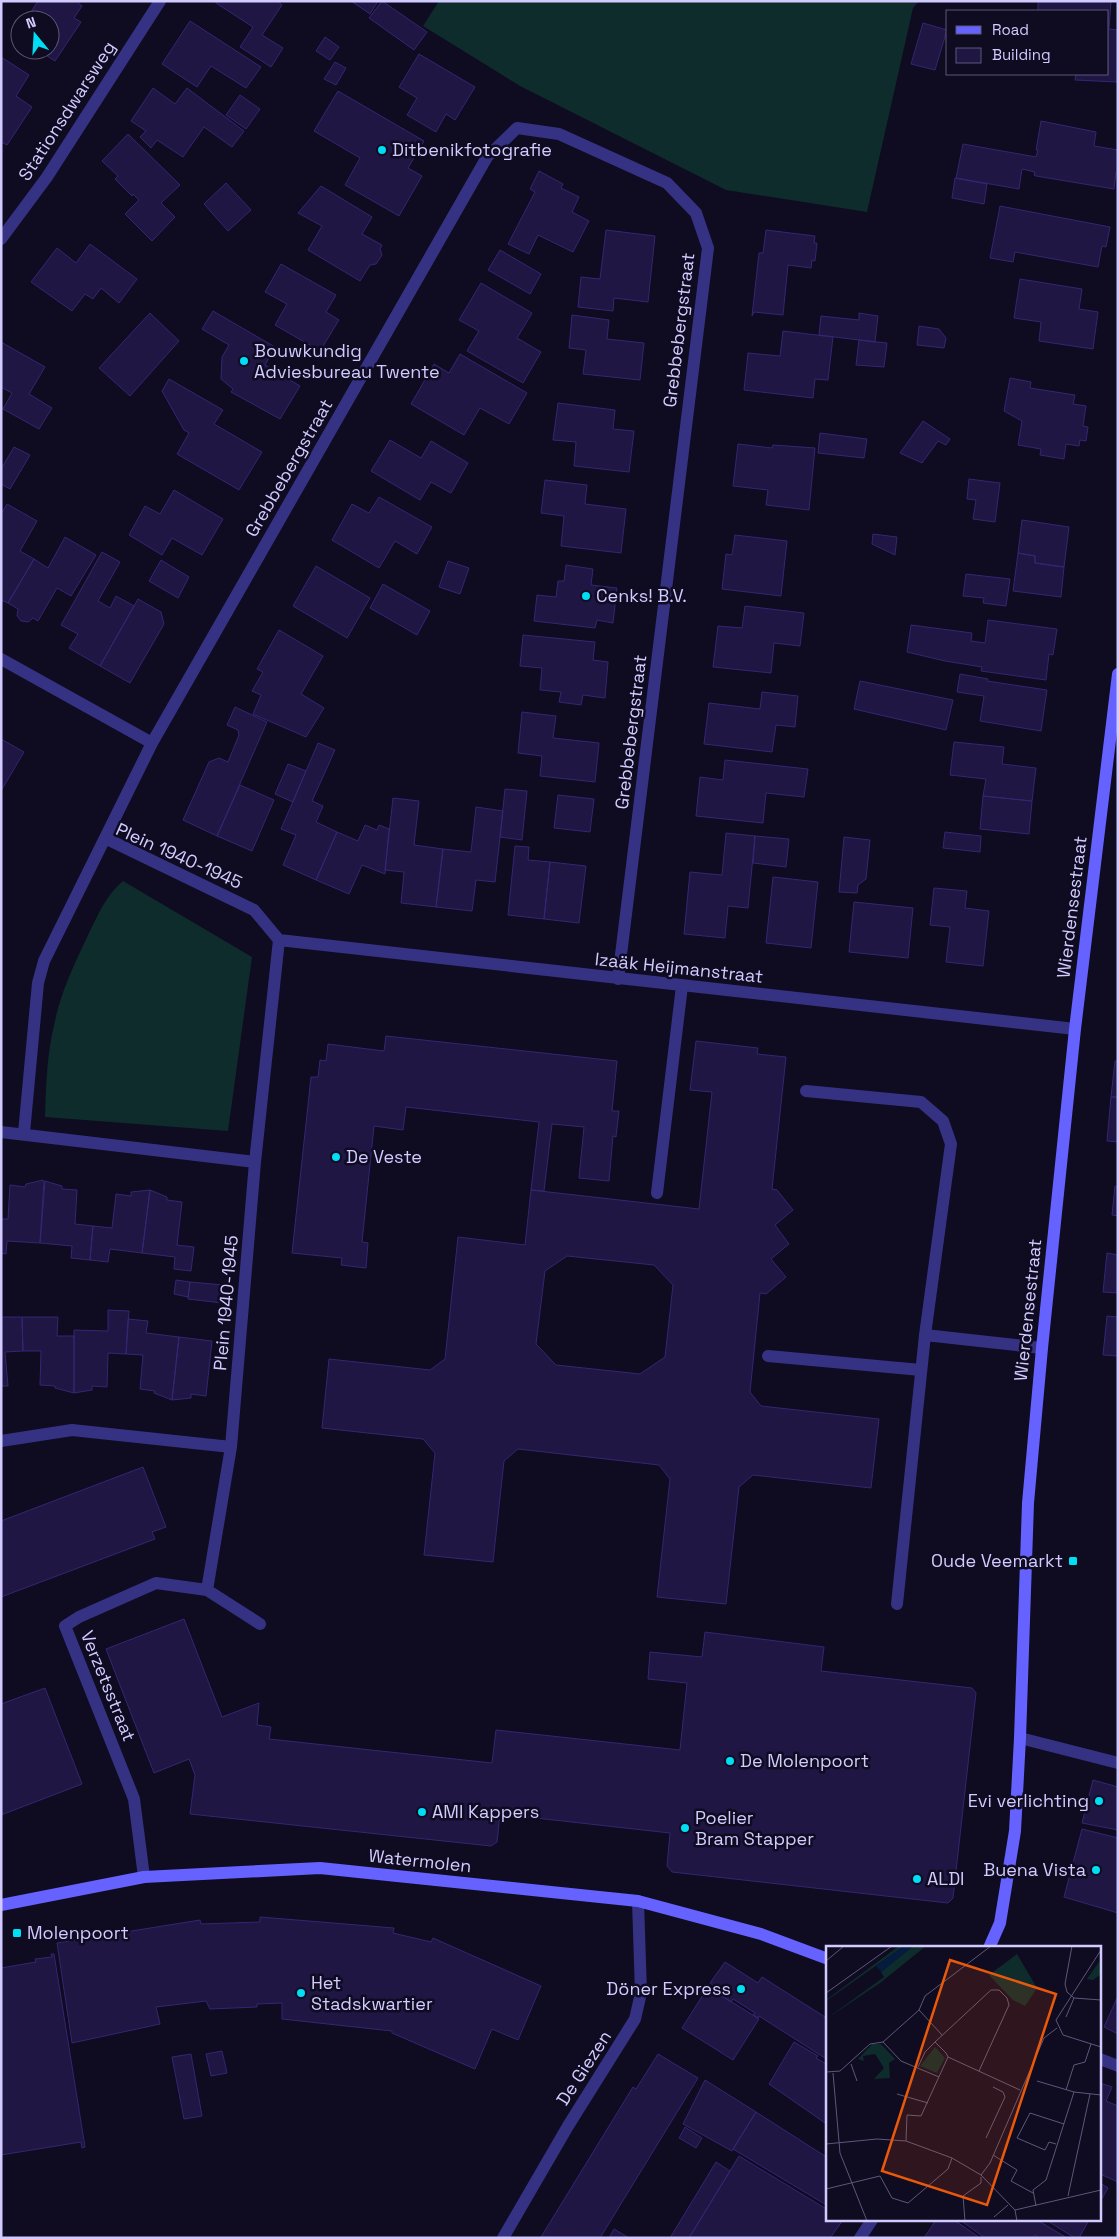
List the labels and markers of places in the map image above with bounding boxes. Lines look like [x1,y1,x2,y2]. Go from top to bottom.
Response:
place label: Ditbenikfotografie [392,138,552,161]
marker: Ditbenikfotografie [376,144,388,156]
place label: Bouwkundig Adviesbureau Twente [254,339,440,383]
marker: Bouwkundig Adviesbureau Twente [238,355,250,367]
place label: Cenks! B.V. [596,584,687,607]
marker: Cenks! B.V. [580,590,592,602]
place label: De Veste [346,1145,422,1168]
marker: De Veste [330,1151,342,1163]
place label: Oude Veemarkt [931,1549,1063,1572]
marker: Oude Veemarkt [1067,1555,1079,1567]
place label: De Molenpoort [740,1749,869,1772]
marker: De Molenpoort [724,1755,736,1767]
place label: Evi verlichting [968,1789,1089,1812]
marker: Evi verlichting [1093,1795,1105,1807]
place label: AMI Kappers [432,1800,539,1823]
marker: AMI Kappers [416,1806,428,1818]
place label: Poelier Bram Stapper [695,1806,814,1850]
marker: Poelier Bram Stapper [679,1822,691,1834]
place label: Buena Vista [983,1858,1086,1881]
marker: Buena Vista [1090,1864,1102,1876]
place label: ALDI [927,1867,965,1890]
marker: ALDI [911,1873,923,1885]
place label: Molenpoort [27,1921,129,1944]
marker: Molenpoort [11,1927,23,1939]
place label: Het Stadskwartier [311,1971,433,2015]
place label: Döner Express [606,1977,731,2000]
marker: Döner Express [735,1983,747,1995]
marker: Het Stadskwartier [295,1987,307,1999]

